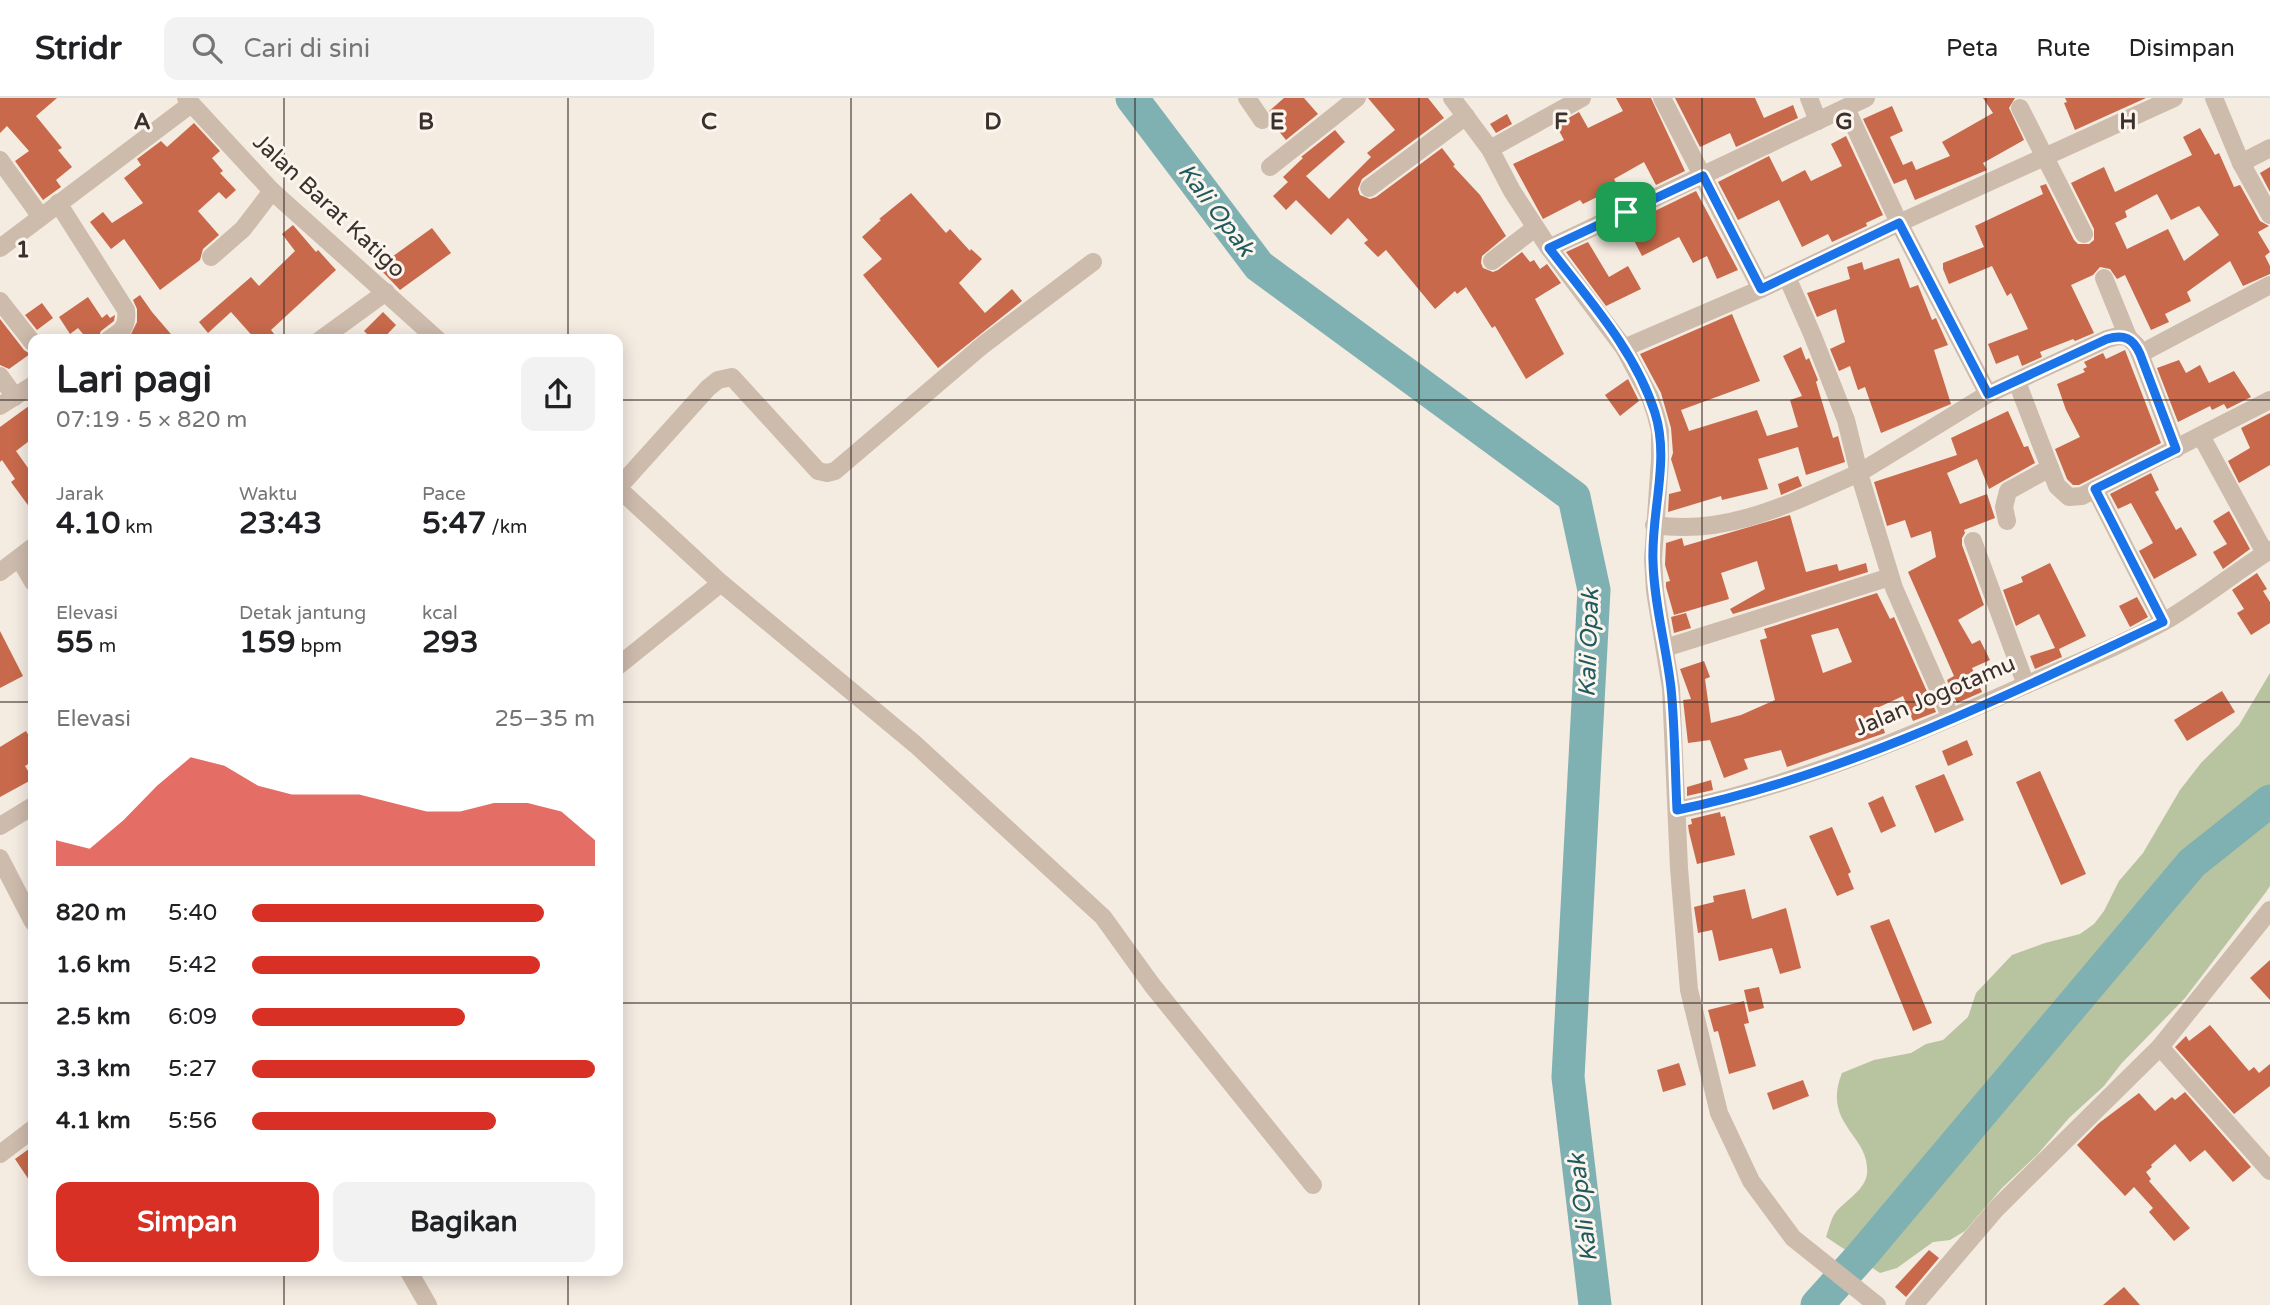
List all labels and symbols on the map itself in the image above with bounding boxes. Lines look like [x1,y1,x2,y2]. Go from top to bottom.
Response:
text: A [133,108,151,136]
text: B [418,108,434,136]
text: C [701,108,717,136]
text: D [984,108,1002,136]
text: E [1270,108,1284,136]
text: F [1554,108,1568,136]
text: G [1835,108,1853,136]
text: H [2119,108,2137,136]
street label: Jalan Barat Katigo [247,128,411,284]
water label: Kali Opak [1172,158,1261,264]
pin [1596,182,1656,242]
text: 1 [16,236,30,264]
water label: Kali Opak [1573,586,1605,698]
street label: Jalan Jogotamu [1850,649,2020,743]
water label: Kali Opak [1562,1150,1604,1264]

